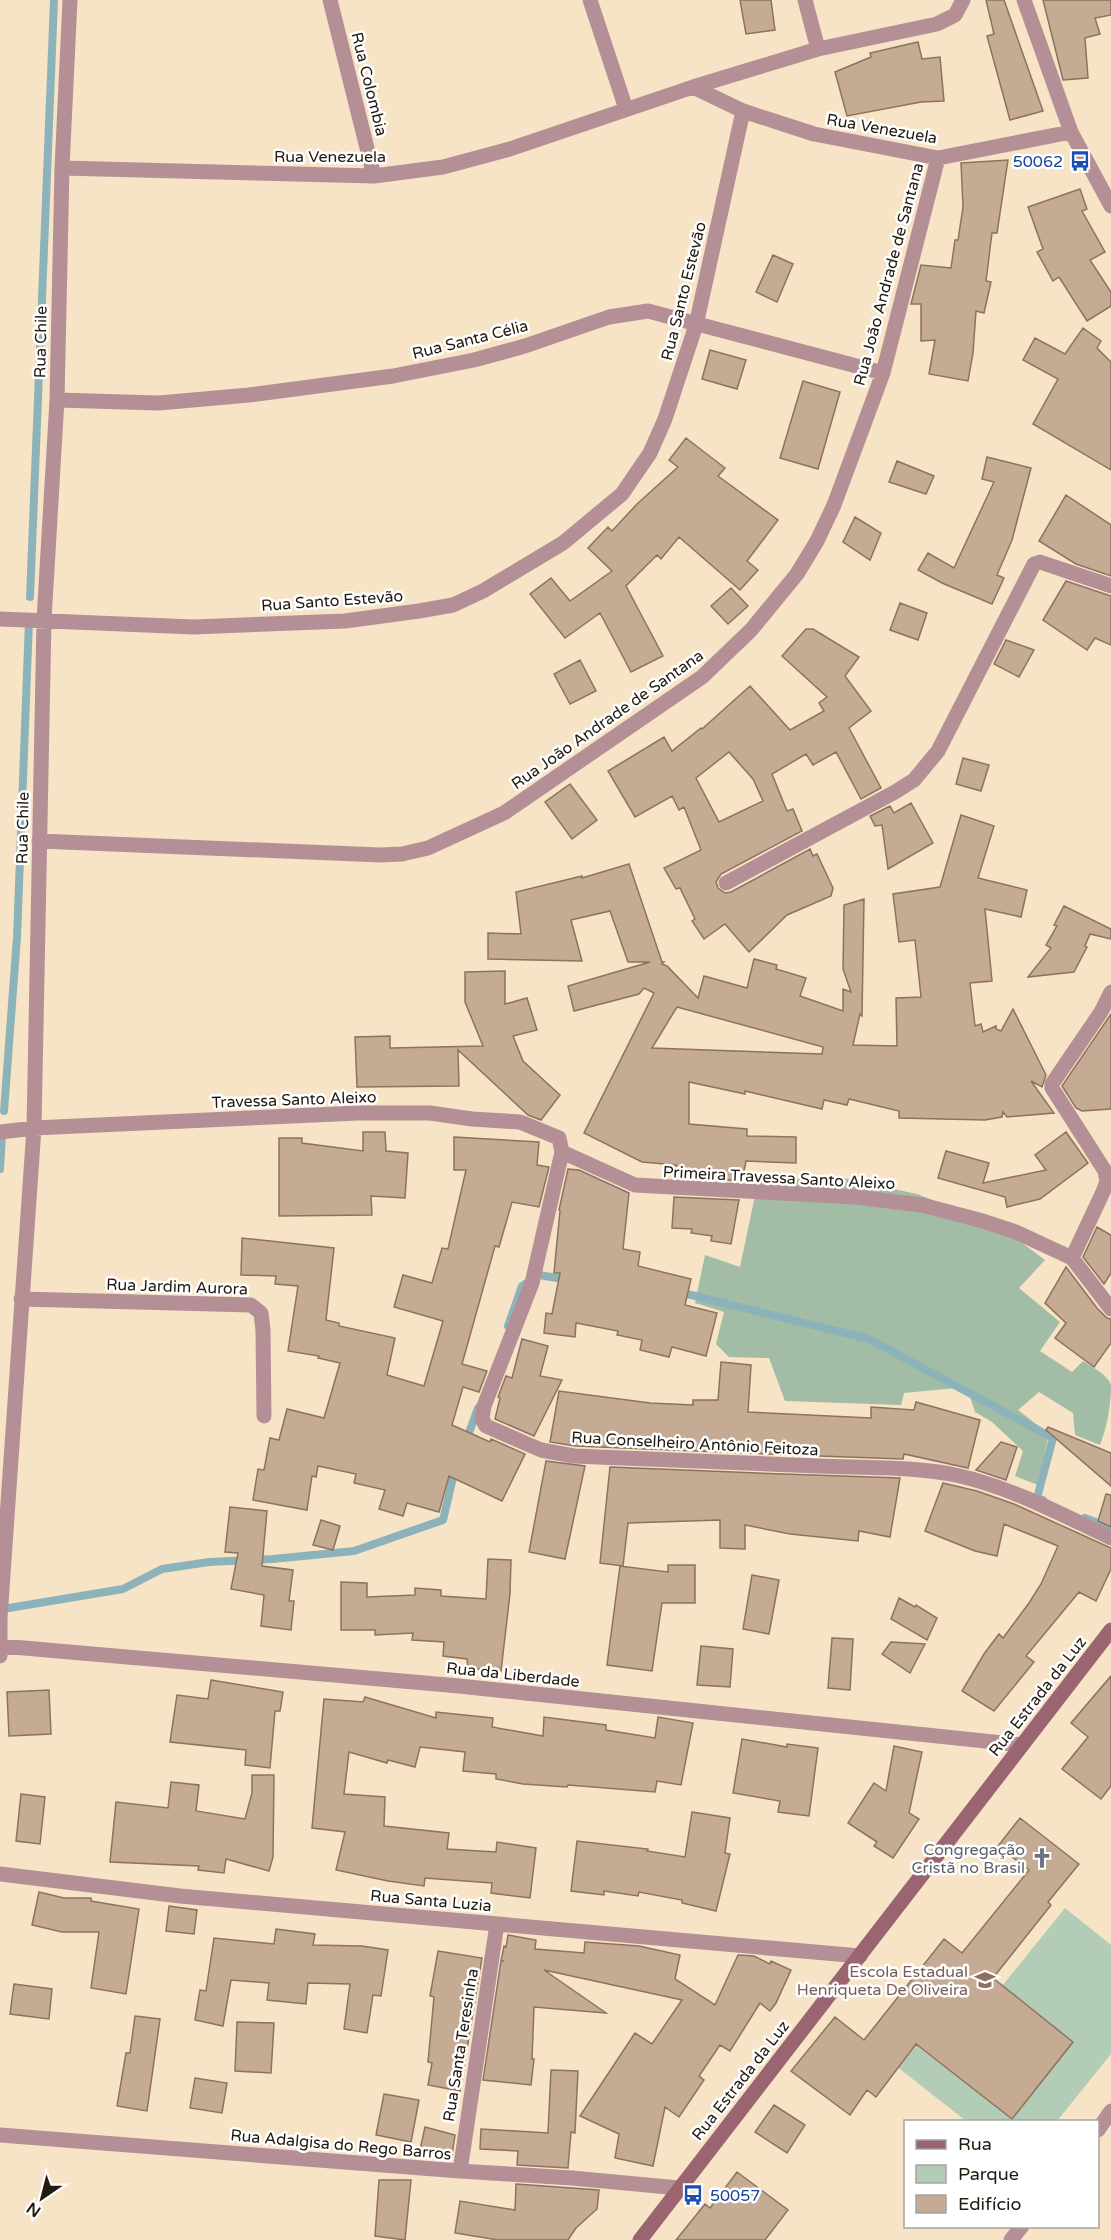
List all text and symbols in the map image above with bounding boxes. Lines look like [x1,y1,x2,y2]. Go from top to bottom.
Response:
street label: Rua Colombia [346,30,392,138]
street label: Rua Venezuela [825,109,939,149]
street label: Rua Venezuela [274,147,386,167]
bus stop icon: 50062 [1068,149,1092,173]
place label: 50062 [1013,152,1063,172]
street label: Rua João Andrade de Santana [850,161,928,388]
street label: Rua Santo Estevão [657,220,711,363]
street label: Rua Chile [30,306,52,378]
street label: Rua Santa Célia [410,316,530,364]
street label: Rua Santo Estevão [260,586,404,616]
street label: Rua João Andrade de Santana [508,646,708,794]
street label: Rua Chile [12,792,34,864]
street label: Travessa Santo Aleixo [211,1087,377,1113]
street label: Primeira Travessa Santo Aleixo [662,1162,896,1194]
street label: Rua Jardim Aurora [106,1275,248,1299]
street label: Rua Conselheiro Antônio Feitoza [571,1428,819,1460]
street label: Rua Estrada da Luz [985,1633,1091,1761]
street label: Rua da Liberdade [445,1658,581,1692]
place label: Congregação Cristã no Brasil [912,1840,1025,1878]
church icon: Congregação Cristã no Brasil [1030,1846,1054,1870]
street label: Rua Santa Luzia [369,1886,492,1916]
place label: Escola Estadual Henriqueta De Oliveira [797,1962,968,2000]
street label: Rua Santa Teresinha [439,1967,483,2123]
school or university icon: Escola Estadual Henriqueta De Oliveira [973,1968,997,1992]
street label: Rua Estrada da Luz [688,2017,794,2145]
legend [904,2120,1099,2228]
street label: Rua Adalgisa do Rego Barros [229,2125,452,2165]
text: Rua [958,2133,992,2155]
text: Parque [958,2163,1019,2185]
north arrow [12,2168,72,2228]
bus stop icon: 50057 [681,2183,705,2207]
place label: 50057 [710,2186,760,2206]
text: Edifício [958,2193,1022,2215]
text: N [23,2198,45,2221]

